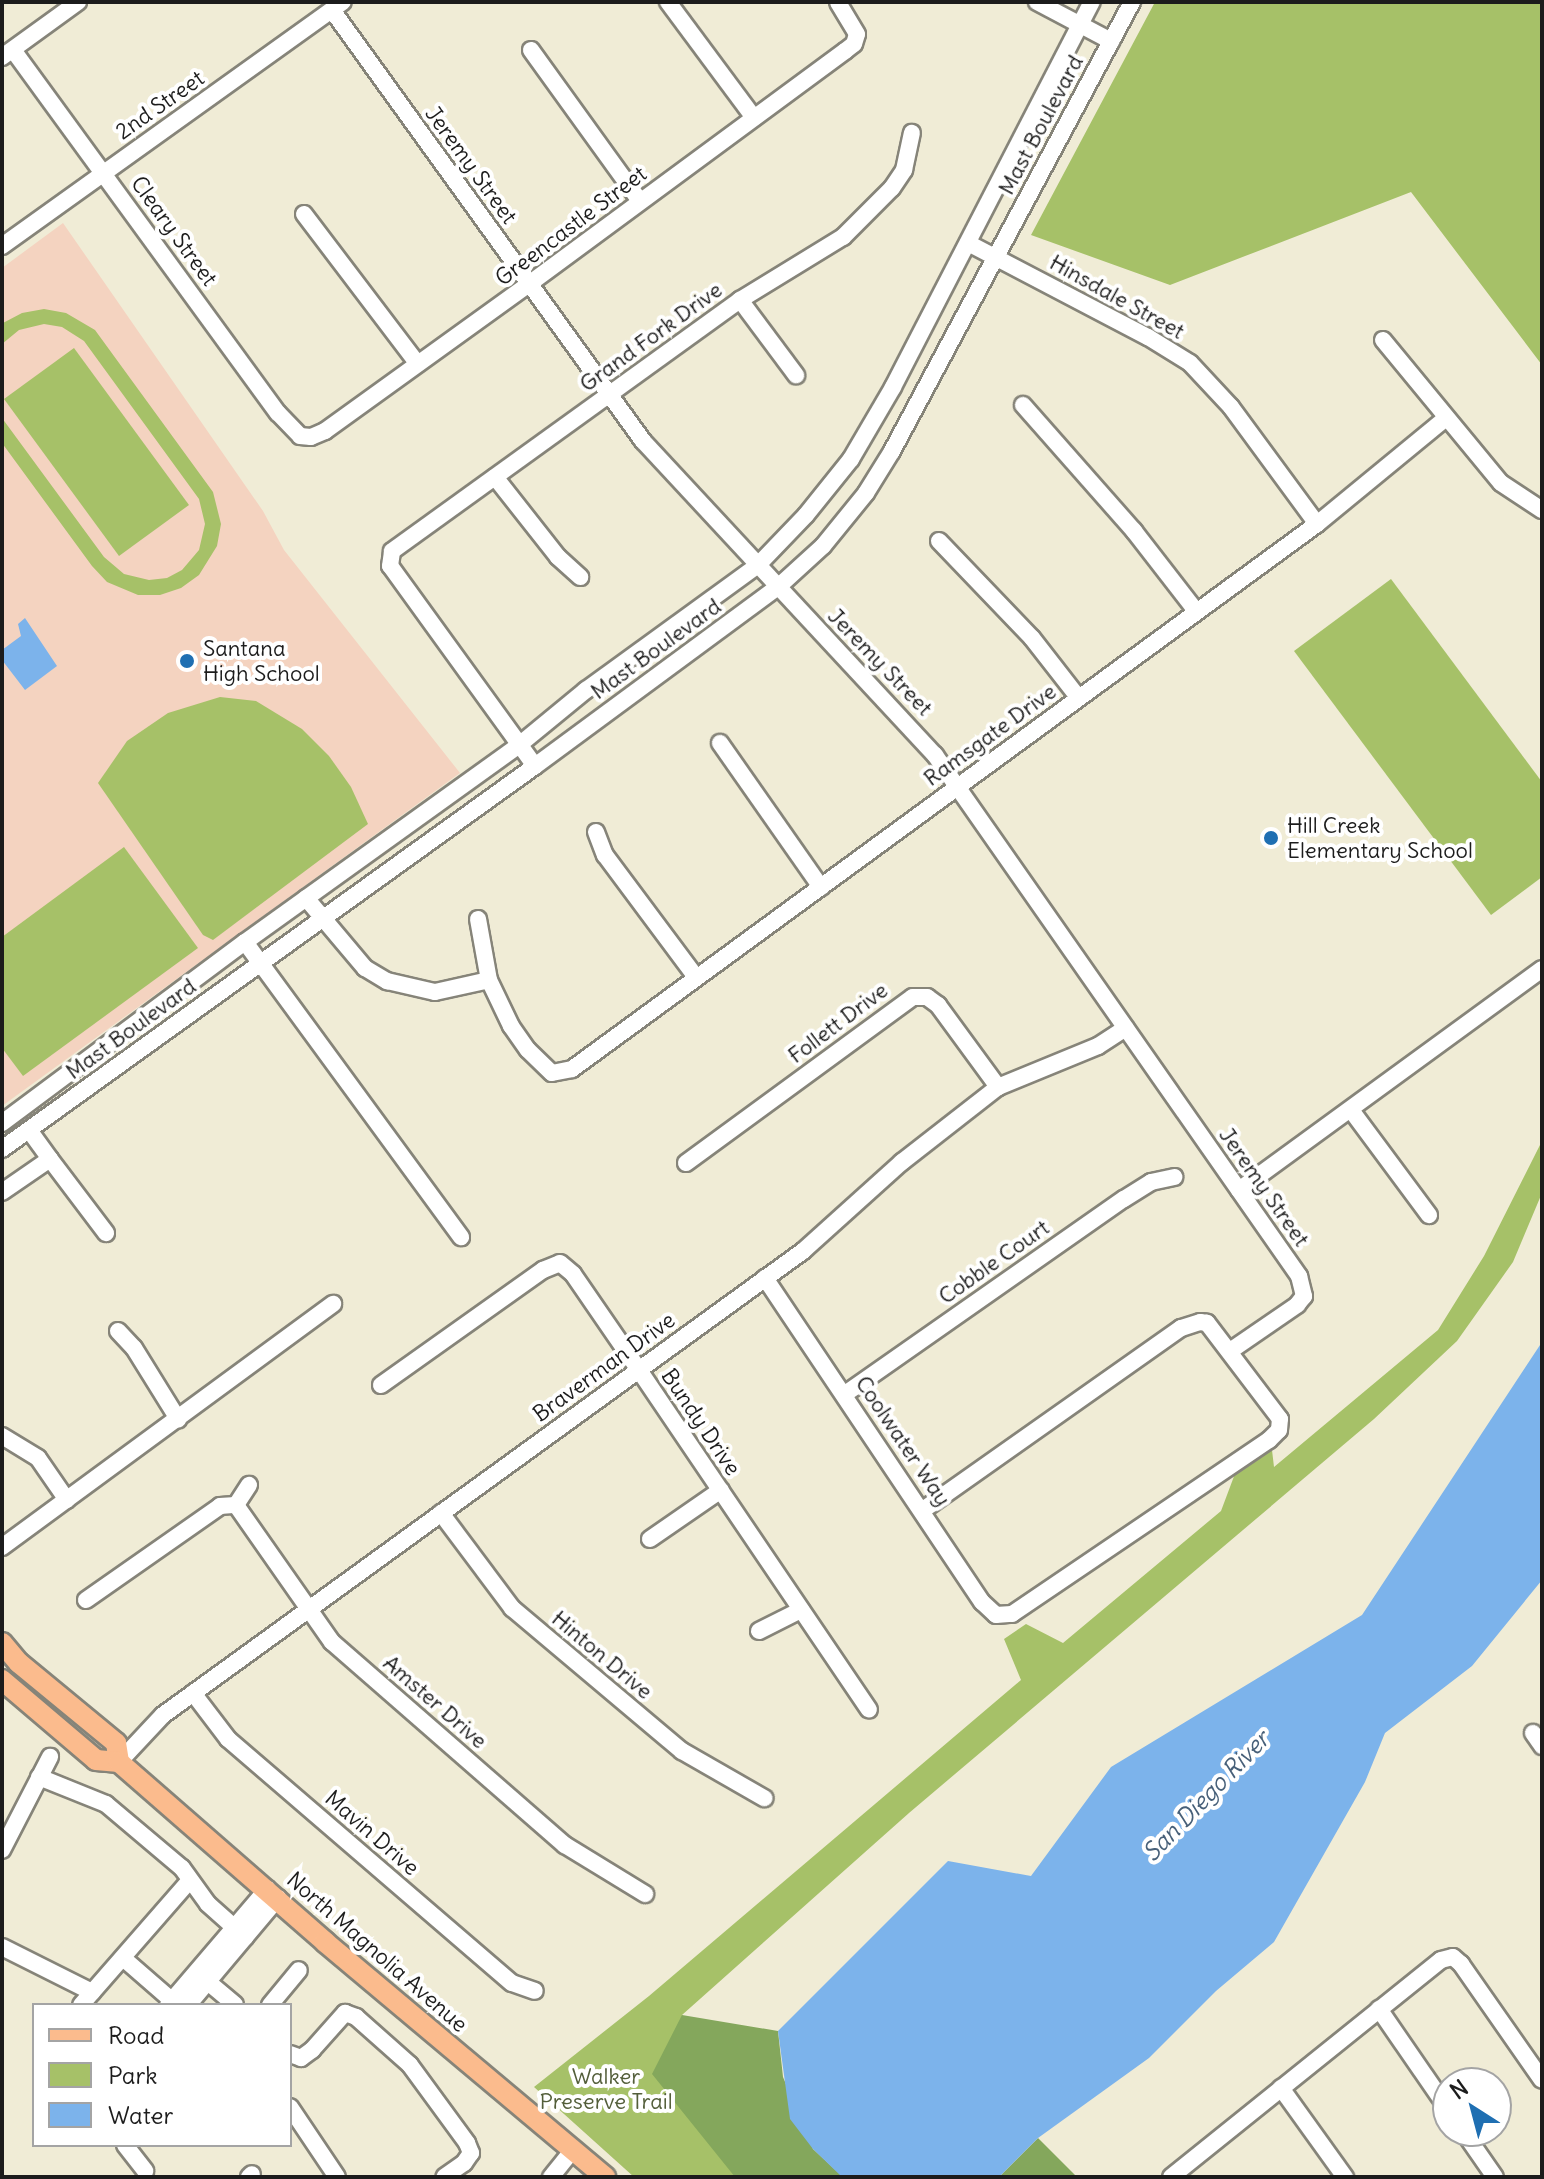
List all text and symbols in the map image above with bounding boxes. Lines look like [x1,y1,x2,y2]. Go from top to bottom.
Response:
street label: Mast Boulevard [993,51,1089,199]
street label: 2nd Street [111,65,209,145]
street label: Jeremy Street [420,101,522,229]
street label: Greencastle Street [490,161,652,291]
street label: Cleary Street [125,171,223,291]
street label: Hinsdale Street [1045,249,1189,345]
street label: Grand Fork Drive [575,277,727,397]
street label: Mast Boulevard [586,593,726,705]
street label: Jeremy Street [822,603,938,721]
place label: Santana High School [203,635,320,686]
marker: Santana High School [178,652,196,670]
street label: Ramsgate Drive [919,678,1061,792]
place label: Hill Creek Elementary School [1287,812,1473,864]
marker: Hill Creek Elementary School [1262,829,1280,847]
street label: Mast Boulevard [61,973,201,1085]
street label: Follett Drive [783,977,893,1069]
street label: Jeremy Street [1213,1123,1315,1251]
street label: Cobble Court [934,1214,1054,1310]
street label: Braverman Drive [528,1307,680,1427]
street label: Bundy Drive [656,1364,746,1480]
street label: Coolwater Way [850,1371,956,1511]
street label: Hinton Drive [546,1605,658,1705]
street label: Amster Drive [378,1650,492,1754]
water label: San Diego River [1137,1725,1275,1867]
street label: Mavin Drive [320,1785,424,1881]
street label: North Magnolia Avenue [281,1866,473,2038]
legend [32,2003,292,2147]
text: Road [108,2020,164,2050]
text: Park [108,2060,158,2090]
park label: Walker Preserve Trail [539,2063,673,2114]
north arrow [1432,2067,1512,2147]
text: N [1445,2073,1473,2105]
text: Water [108,2100,173,2130]

